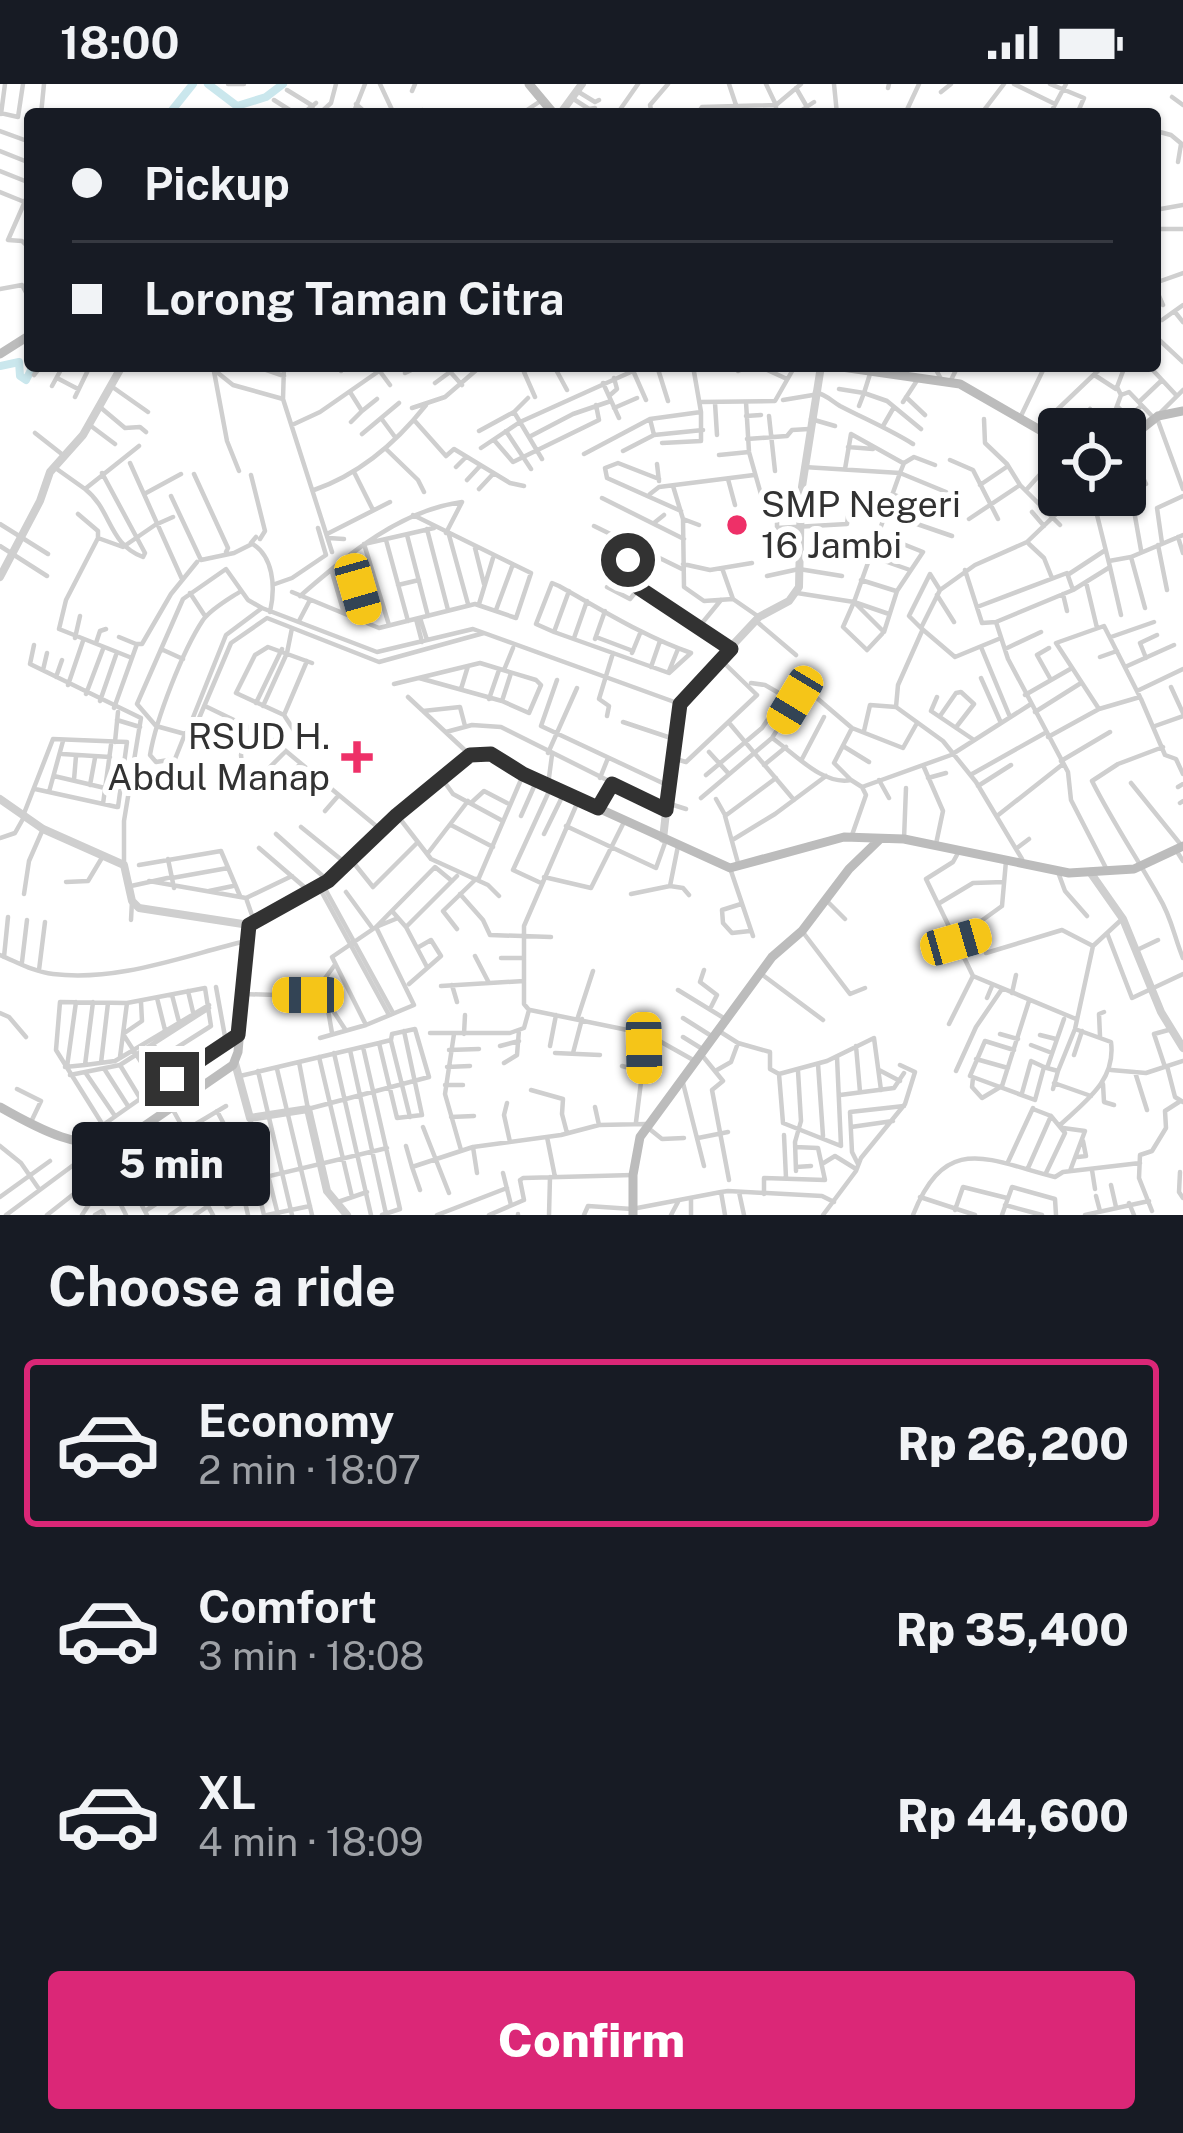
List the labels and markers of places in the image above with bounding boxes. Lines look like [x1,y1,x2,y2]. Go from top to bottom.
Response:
place label: SMP Negeri 16 Jambi [761,483,961,566]
marker: SMP Negeri 16 Jambi [724,512,750,538]
place label: RSUD H. Abdul Manap [107,715,330,798]
marker: RSUD H. Abdul Manap [341,741,373,773]

